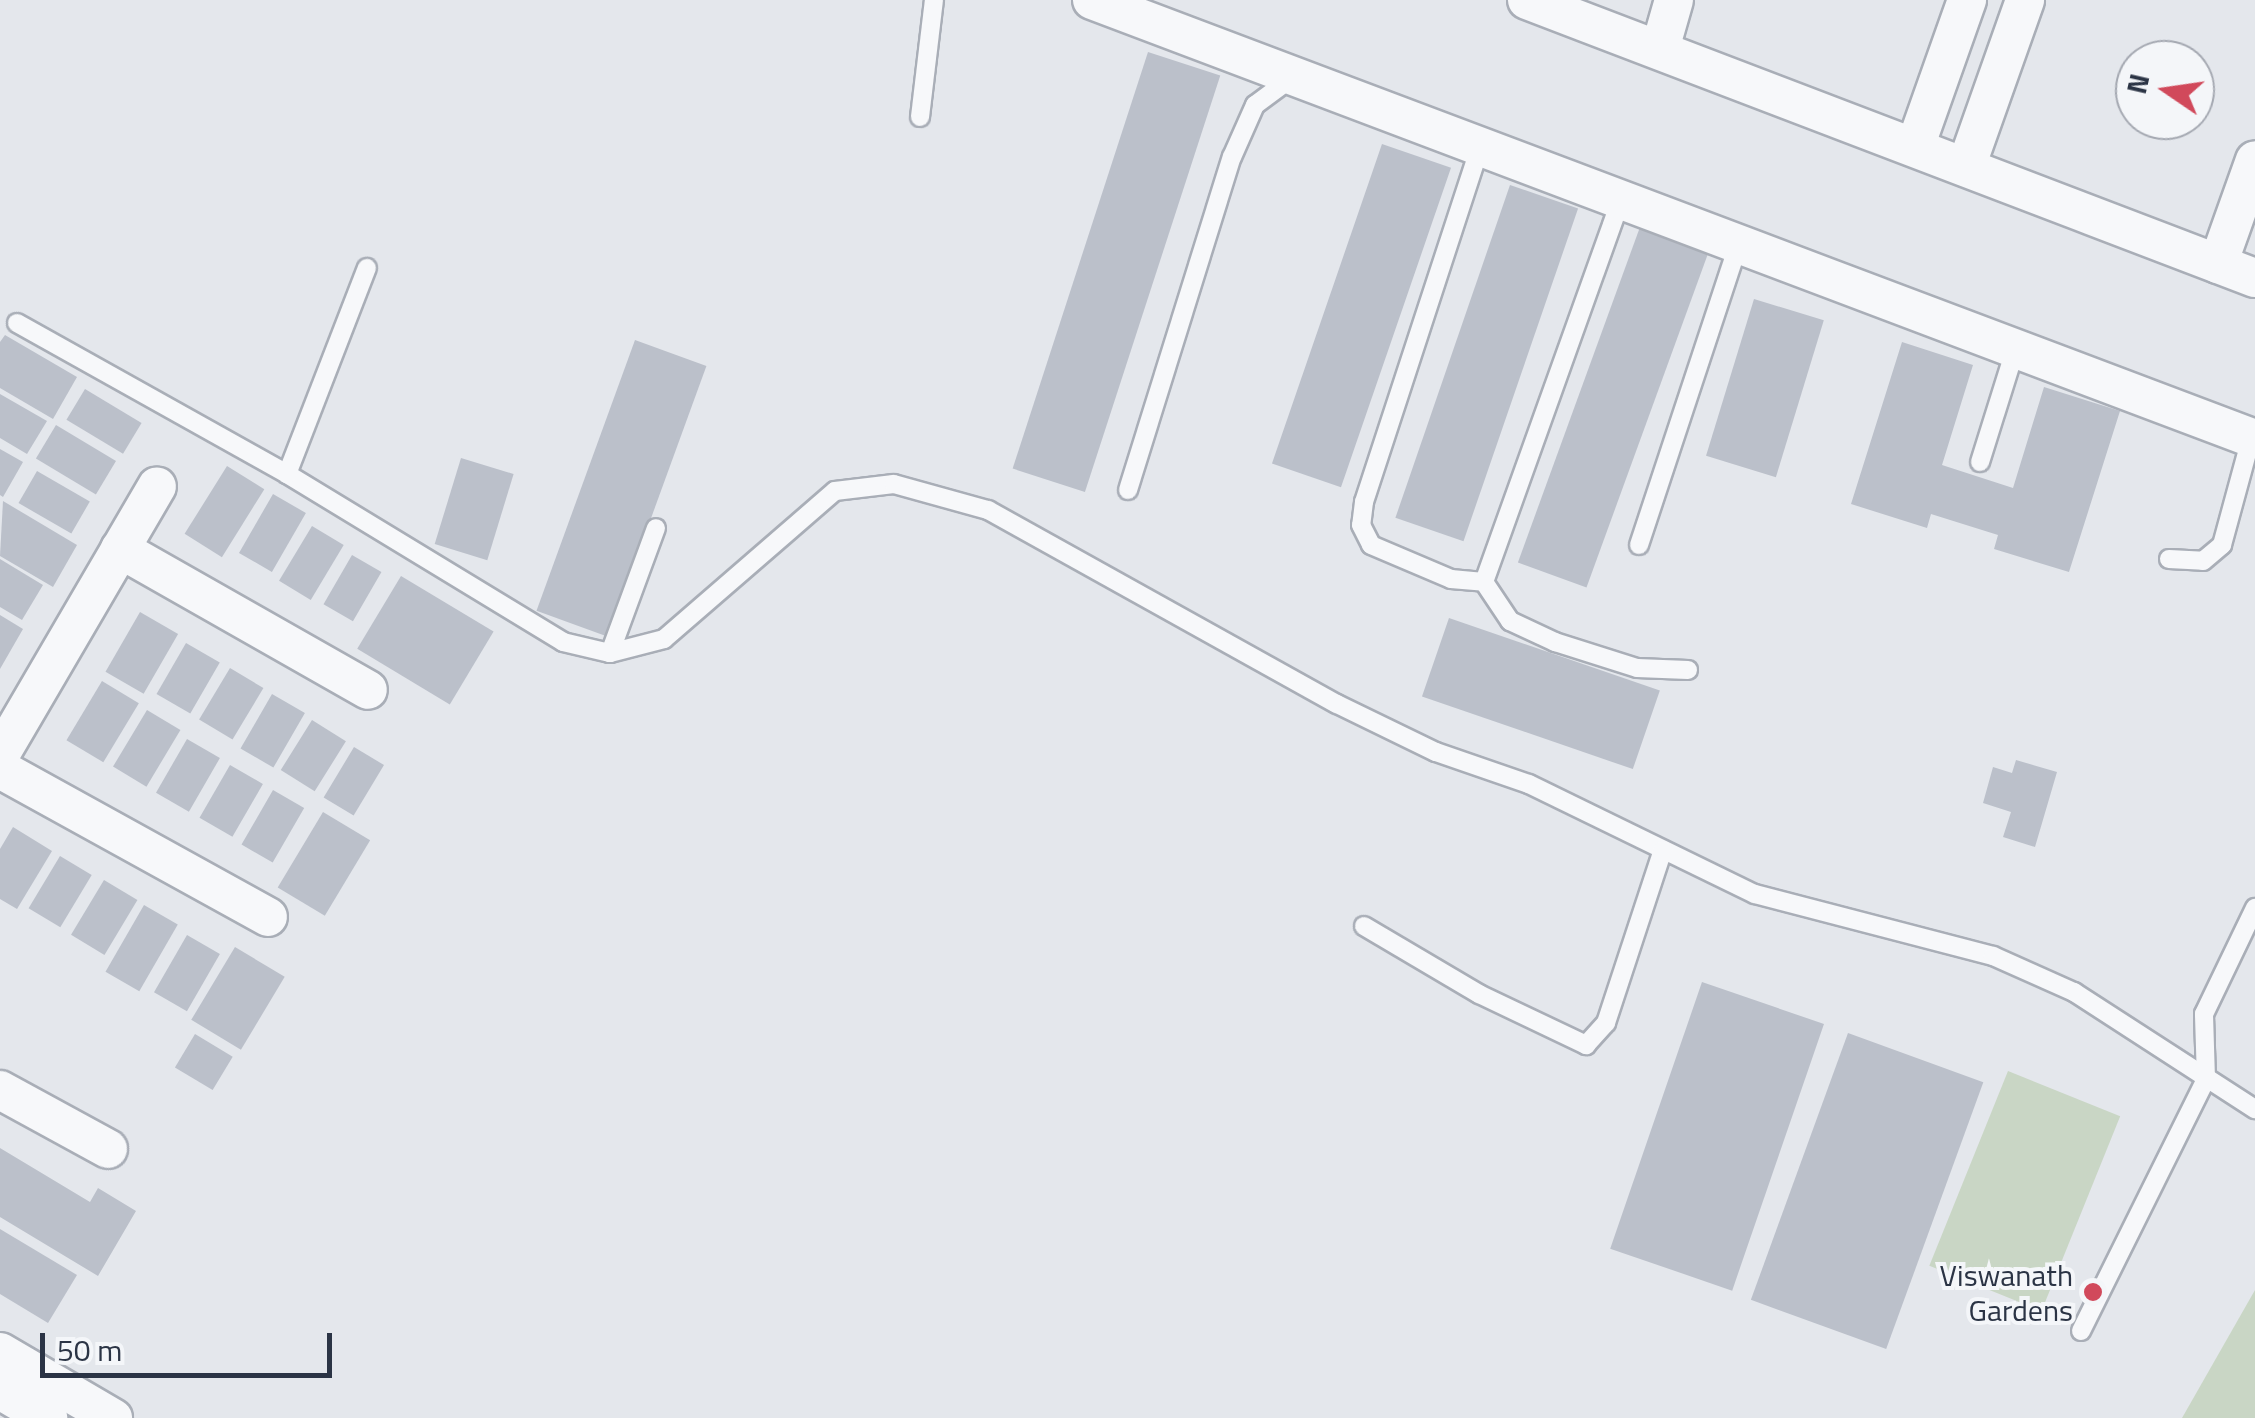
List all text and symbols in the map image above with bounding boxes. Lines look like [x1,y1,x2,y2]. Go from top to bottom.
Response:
north arrow [2115,40,2215,140]
text: N [2114,69,2160,98]
place label: Viswanath Gardens [1940,1257,2073,1328]
marker: Viswanath Gardens [2082,1281,2104,1303]
scale bar [45,1313,338,1375]
text: 50 m [57,1327,122,1373]

